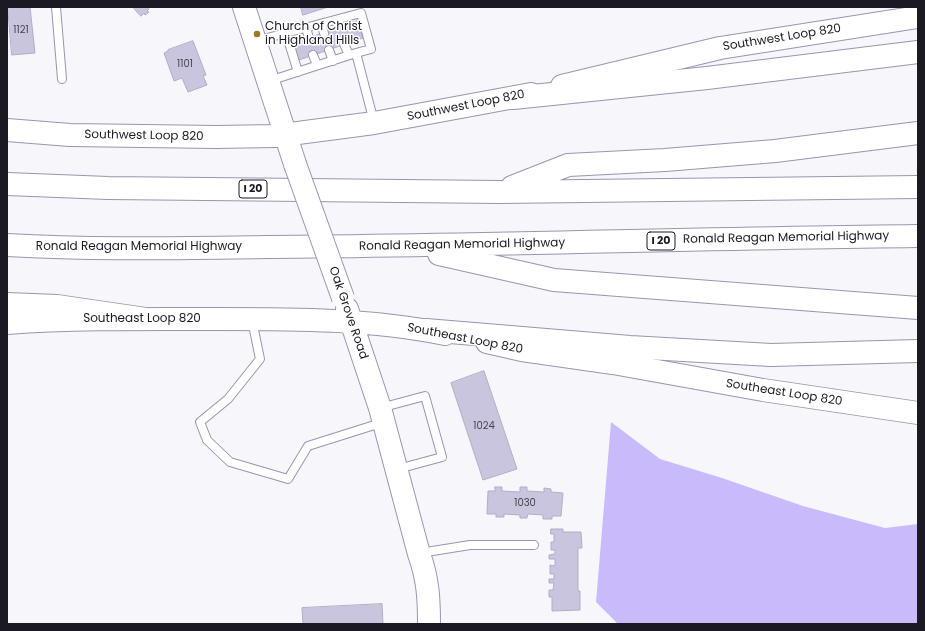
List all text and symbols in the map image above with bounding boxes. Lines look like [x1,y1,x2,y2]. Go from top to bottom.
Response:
place label: Church of Christ in Highland Hills [265,20,362,48]
street label: Southwest Loop 820 [722,22,842,54]
house number: 1121 [13,24,29,36]
marker: Church of Christ in Highland Hills [252,29,262,39]
house number: 1101 [177,58,193,70]
street label: Southwest Loop 820 [406,88,526,124]
street label: Southwest Loop 820 [84,128,204,144]
road number: I 20 [239,180,267,198]
street label: Ronald Reagan Memorial Highway [683,229,889,247]
road number: I 20 [647,232,675,250]
street label: Ronald Reagan Memorial Highway [359,236,565,254]
street label: Ronald Reagan Memorial Highway [36,240,242,254]
street label: Oak Grove Road [325,265,371,361]
street label: Southeast Loop 820 [83,312,201,326]
street label: Southeast Loop 820 [406,321,524,357]
street label: Southeast Loop 820 [725,377,843,409]
house number: 1024 [473,420,495,432]
house number: 1030 [514,497,536,509]

